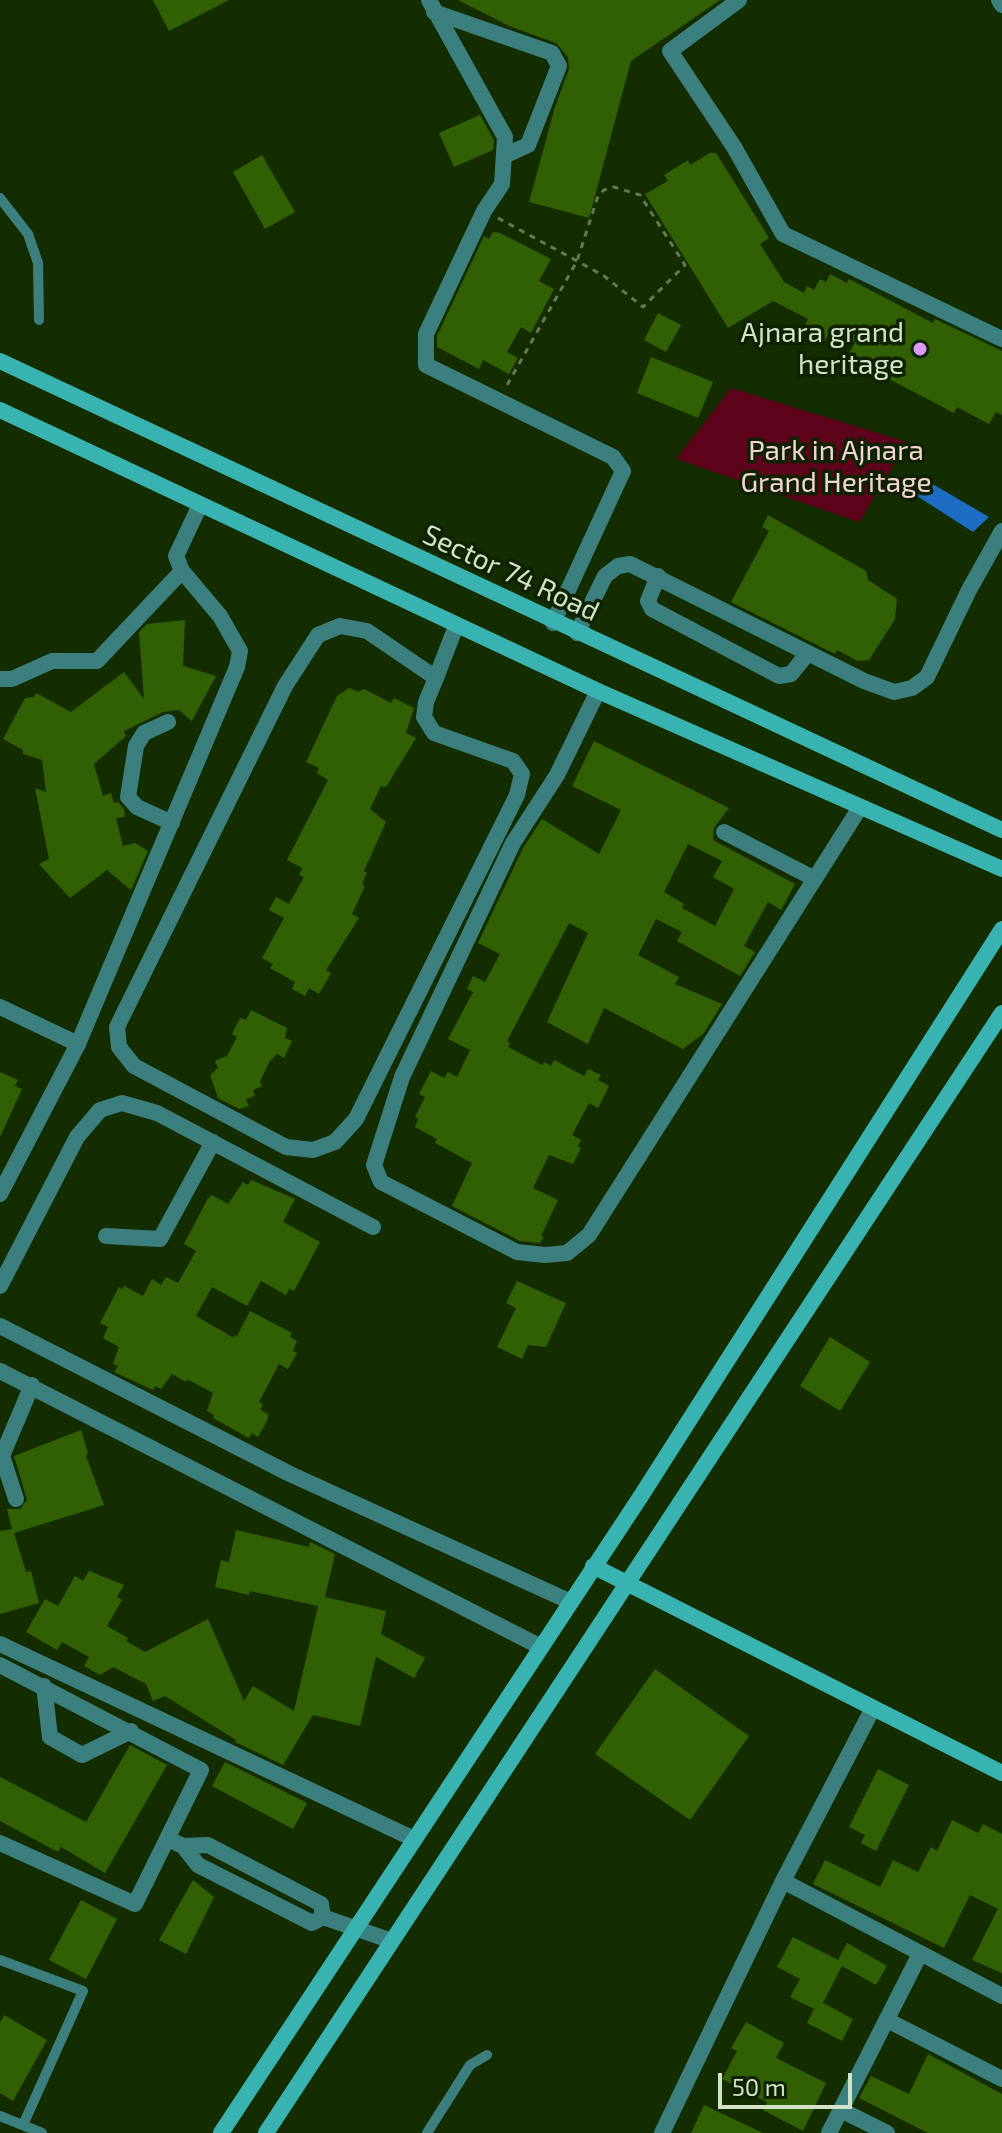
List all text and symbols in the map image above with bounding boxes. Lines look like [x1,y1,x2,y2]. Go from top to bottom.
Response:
place label: Ajnara grand heritage [741,316,904,382]
marker: Ajnara grand heritage [911,340,929,358]
park label: Park in Ajnara Grand Heritage [740,434,932,500]
street label: Sector 74 Road [417,517,605,629]
scale bar [722,2057,856,2107]
text: 50 m [732,2072,786,2101]

